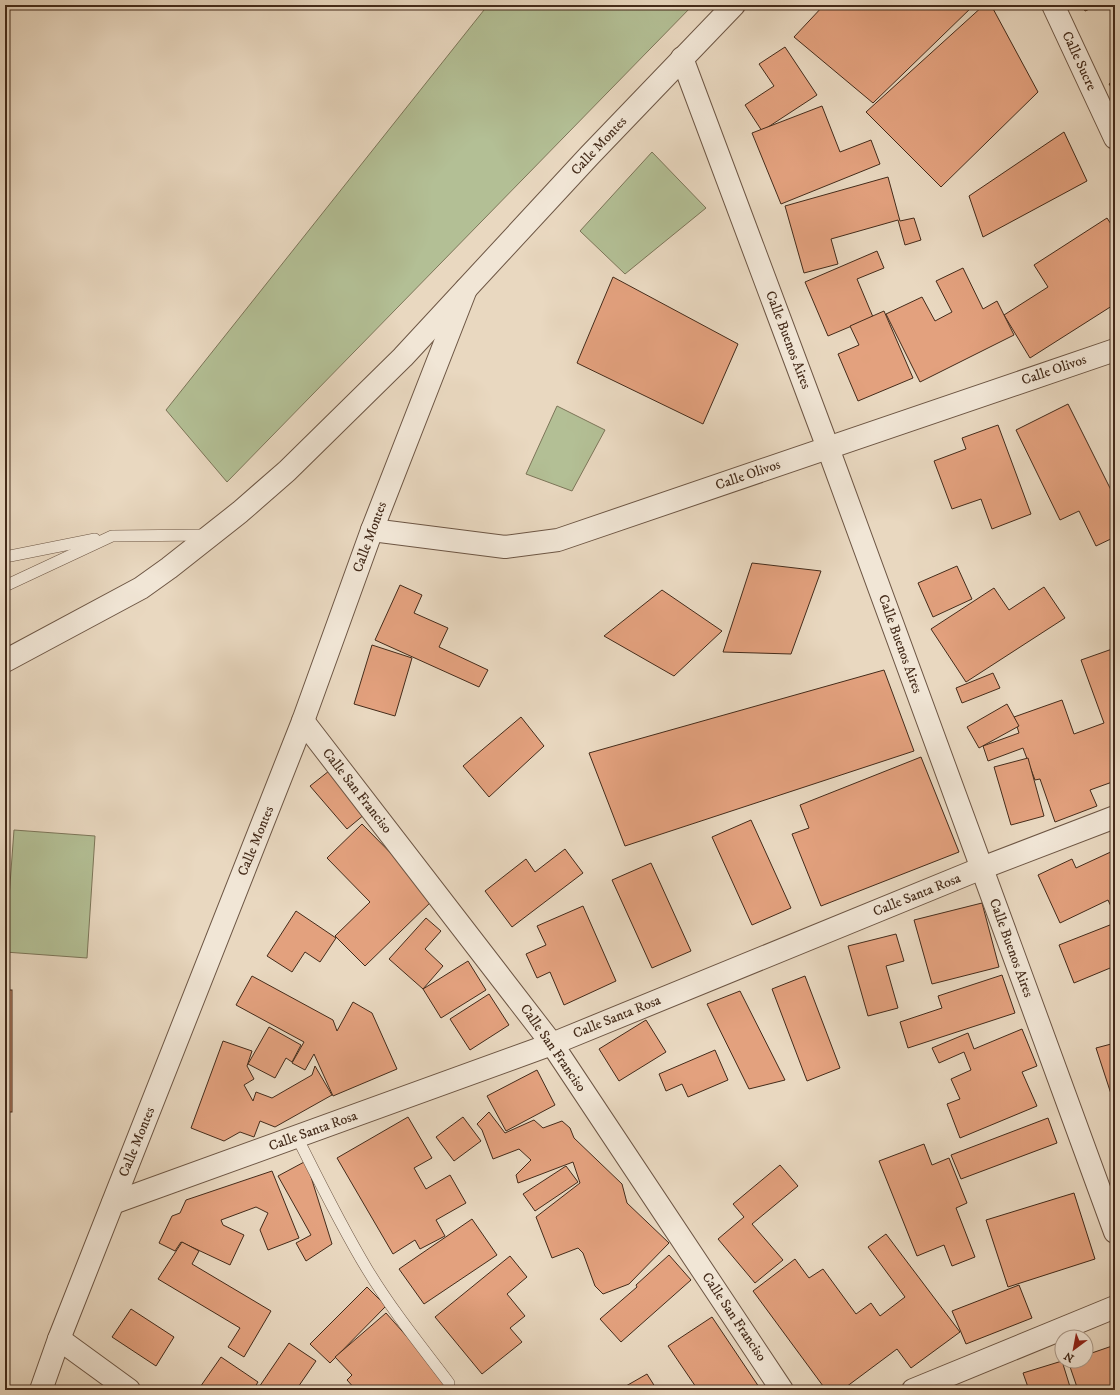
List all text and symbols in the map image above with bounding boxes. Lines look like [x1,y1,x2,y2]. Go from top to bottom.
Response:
street label: Calle Sucre [1057,28,1101,94]
street label: Calle Montes [567,113,631,179]
street label: Calle Buenos Aires [761,288,815,392]
street label: Calle Olivos [1019,350,1089,390]
street label: Calle Olivos [713,455,783,495]
street label: Calle Montes [349,499,391,575]
street label: Calle Buenos Aires [874,592,926,696]
street label: Calle San Franciso [318,745,396,837]
street label: Calle Montes [234,803,278,879]
street label: Calle Santa Rosa [870,869,964,921]
street label: Calle Buenos Aires [985,896,1037,1000]
street label: Calle Santa Rosa [570,991,664,1043]
street label: Calle San Franciso [516,1000,590,1096]
street label: Calle Montes [115,1104,159,1180]
street label: Calle Santa Rosa [266,1107,360,1155]
street label: Calle San Franciso [698,1269,770,1365]
north arrow [1054,1329,1094,1369]
text: N [1062,1348,1077,1365]

